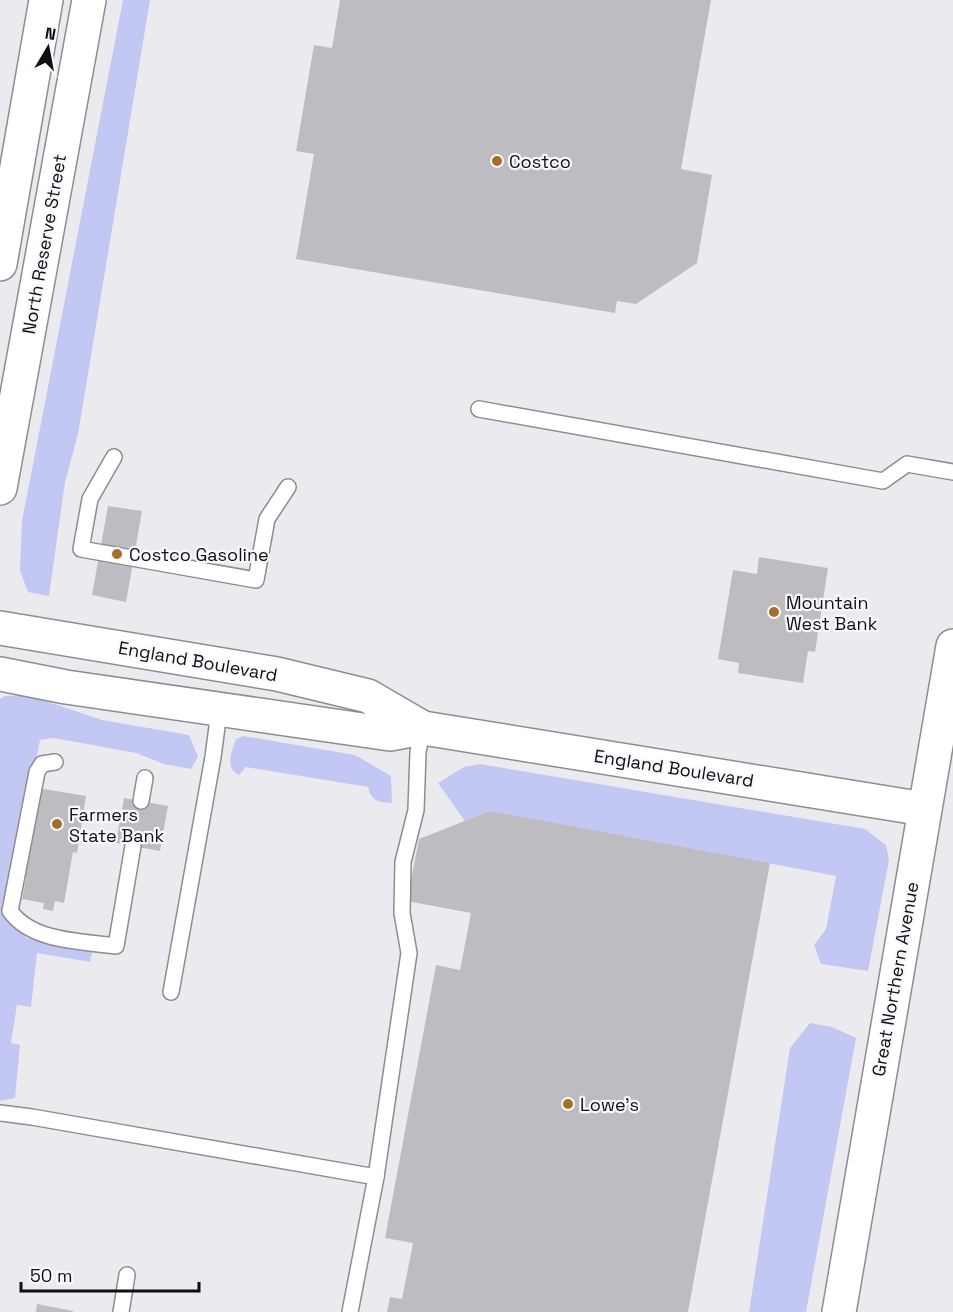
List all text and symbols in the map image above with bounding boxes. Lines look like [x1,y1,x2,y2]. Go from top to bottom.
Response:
north arrow [18,18,78,78]
text: N [43,22,58,45]
place label: Costco [509,150,571,173]
street label: North Reserve Street [17,152,71,336]
marker: Costco [490,154,504,168]
place label: Costco Gasoline [129,543,269,566]
marker: Costco Gasoline [110,547,124,561]
place label: Mountain West Bank [786,591,878,635]
marker: Mountain West Bank [767,605,781,619]
street label: England Boulevard [117,636,279,686]
street label: England Boulevard [593,744,755,792]
place label: Farmers State Bank [69,803,165,847]
marker: Farmers State Bank [50,817,64,831]
street label: Great Northern Avenue [867,880,923,1078]
place label: Lowe's [580,1093,639,1116]
marker: Lowe's [561,1097,575,1111]
scale bar [21,1255,200,1293]
text: 50 m [30,1264,72,1287]

